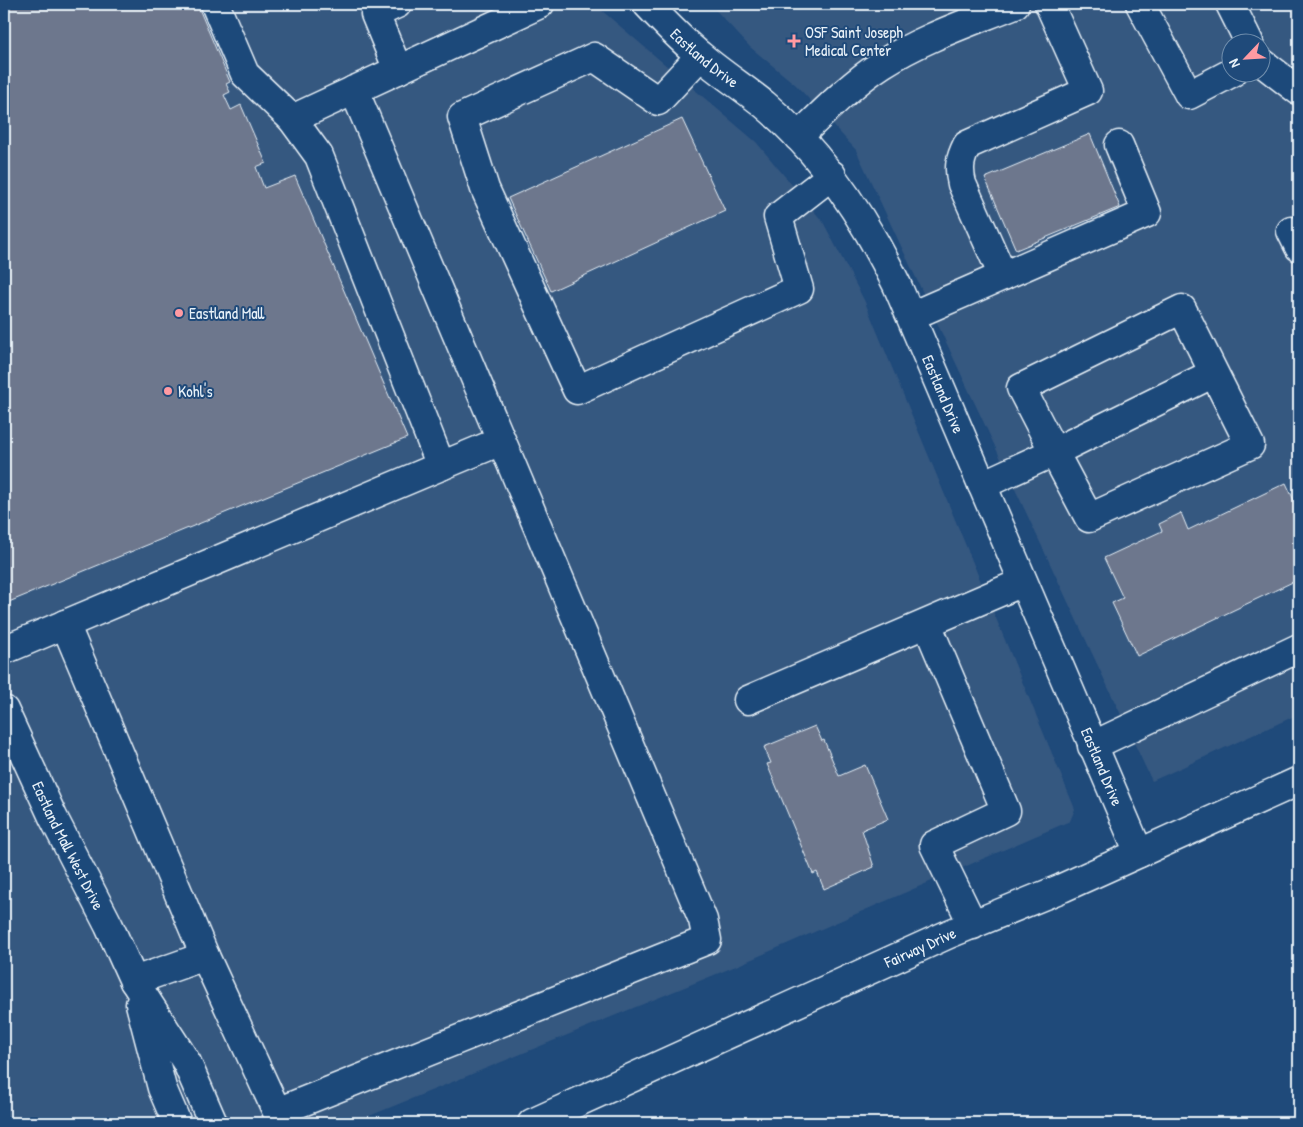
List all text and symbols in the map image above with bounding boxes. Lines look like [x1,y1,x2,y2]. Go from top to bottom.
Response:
place label: OSF Saint Joseph Medical Center [805,21,903,61]
street label: Eastland Drive [665,23,744,93]
north arrow [1220,32,1270,82]
marker: OSF Saint Joseph Medical Center [787,34,801,48]
text: N [1223,56,1244,71]
place label: Eastland Mall [189,302,264,324]
marker: Eastland Mall [173,307,185,319]
street label: Eastland Drive [917,352,970,437]
place label: Kohl's [178,380,213,402]
marker: Kohl's [162,385,174,397]
street label: Eastland Drive [1076,724,1129,810]
street label: Eastland Mall West Drive [27,778,110,914]
street label: Fairway Drive [880,921,960,973]

